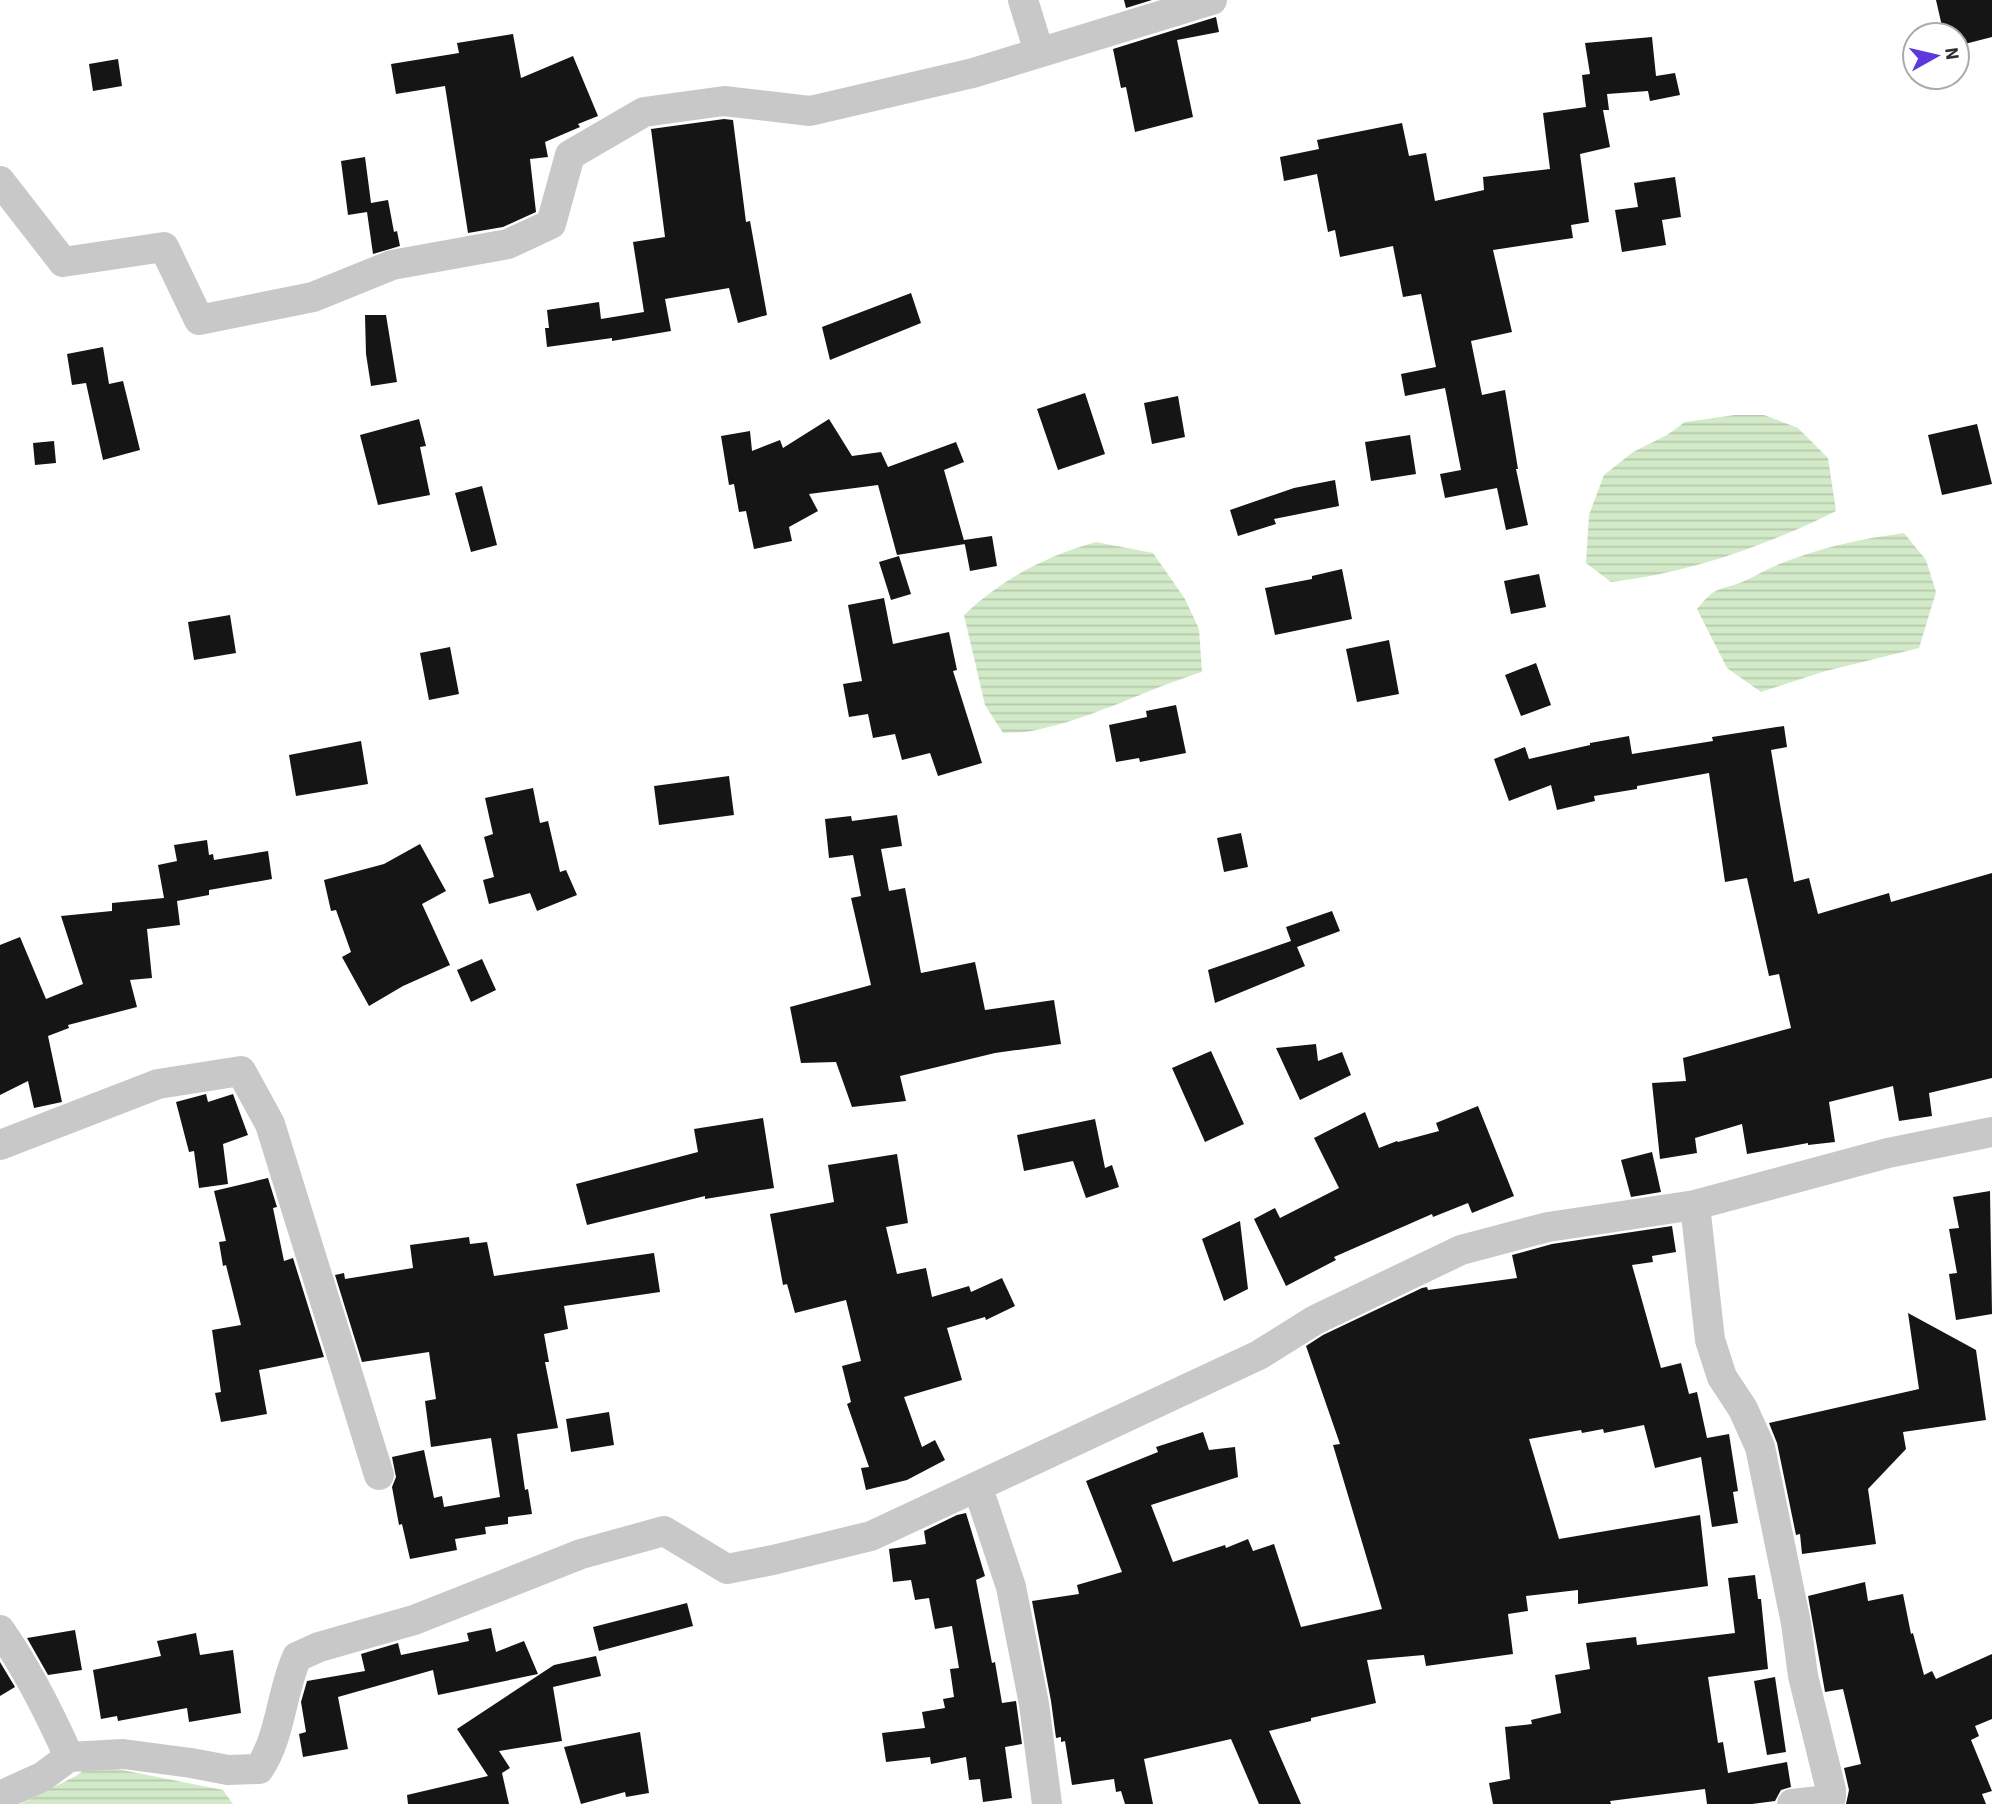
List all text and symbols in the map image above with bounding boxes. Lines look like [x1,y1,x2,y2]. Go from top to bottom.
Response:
north arrow [1901,21,1971,91]
text: N [1937,46,1966,62]

